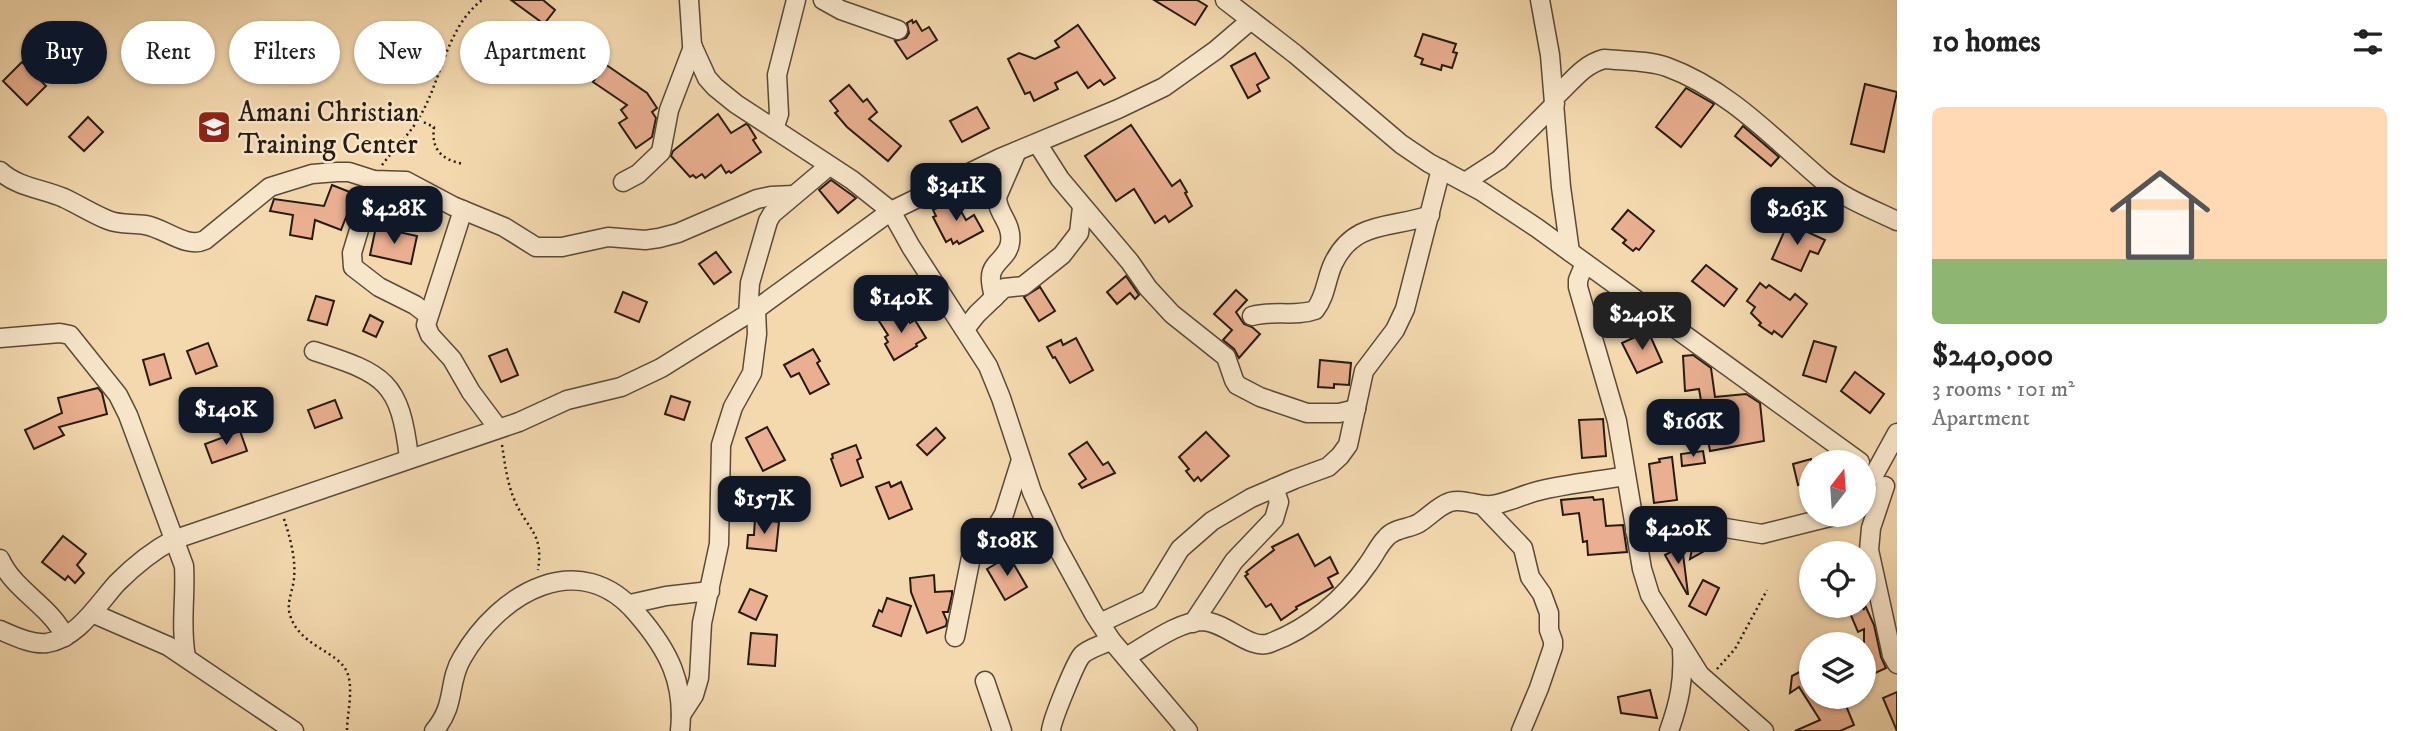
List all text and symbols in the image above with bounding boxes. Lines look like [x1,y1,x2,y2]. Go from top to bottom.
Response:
chip: Buy [21,21,107,84]
chip: Rent [121,21,215,84]
chip: Filters [229,21,340,84]
chip: New [354,21,446,84]
chip: Apartment [460,21,610,84]
icon: filters [2349,23,2387,61]
text: 10 homes [1932,24,2041,61]
place label: Amani Christian Training Center [238,95,420,162]
school or university icon: Amani Christian Training Center [195,108,233,146]
icon: home [2097,152,2223,278]
pin: $341K [907,164,1005,223]
text: $341K [927,171,985,200]
pin: $428K [345,187,443,246]
pin: $263K [1748,188,1846,247]
text: $428K [362,194,426,223]
text: $263K [1767,195,1827,224]
pin: $140K [852,276,950,335]
text: $140K [870,283,932,312]
pin: $240K [1593,292,1691,352]
text: $240K [1609,300,1675,329]
text: $240,000 [1932,338,2053,375]
text: 3 rooms · 101 m² [1932,375,2075,404]
pin: $140K [177,388,275,447]
text: $140K [195,395,257,424]
pin: $166K [1644,400,1742,459]
text: Apartment [1932,404,2030,433]
text: $166K [1662,407,1724,436]
north arrow [1799,450,1876,527]
map controls [1799,450,1876,709]
pin: $157K [715,476,813,536]
text: $157K [734,484,794,513]
pin: $420K [1629,506,1727,566]
text: $420K [1645,514,1711,543]
pin: $108K [958,518,1056,578]
text: $108K [977,526,1037,555]
button: locate [1799,541,1876,618]
button: layers [1799,632,1876,709]

